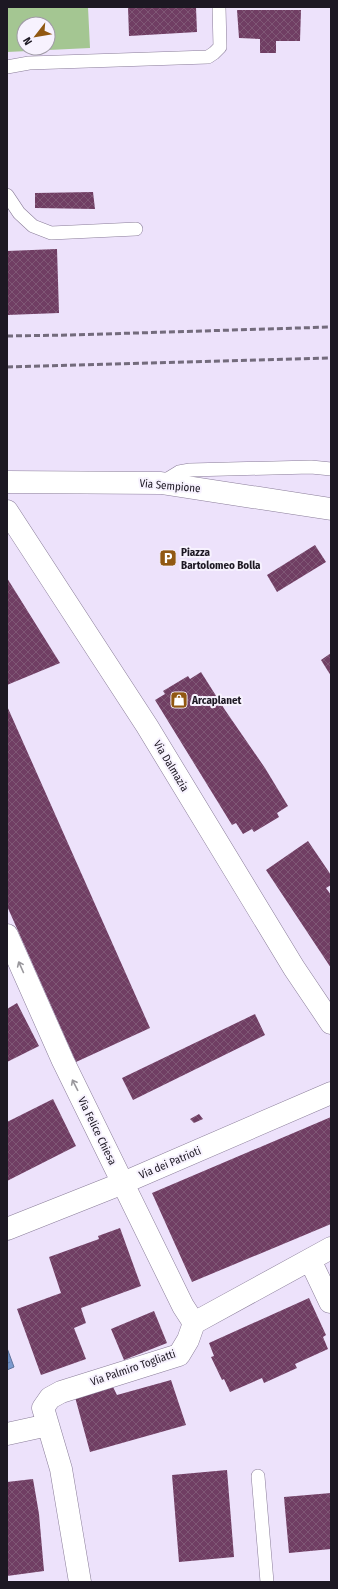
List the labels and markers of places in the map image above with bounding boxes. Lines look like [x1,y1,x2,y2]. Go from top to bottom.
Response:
place label: Piazza Bartolomeo Bolla [181,546,261,572]
parking icon: Piazza Bartolomeo Bolla [158,548,178,568]
shop icon: Arcaplanet [169,690,189,710]
place label: Arcaplanet [191,694,242,707]

